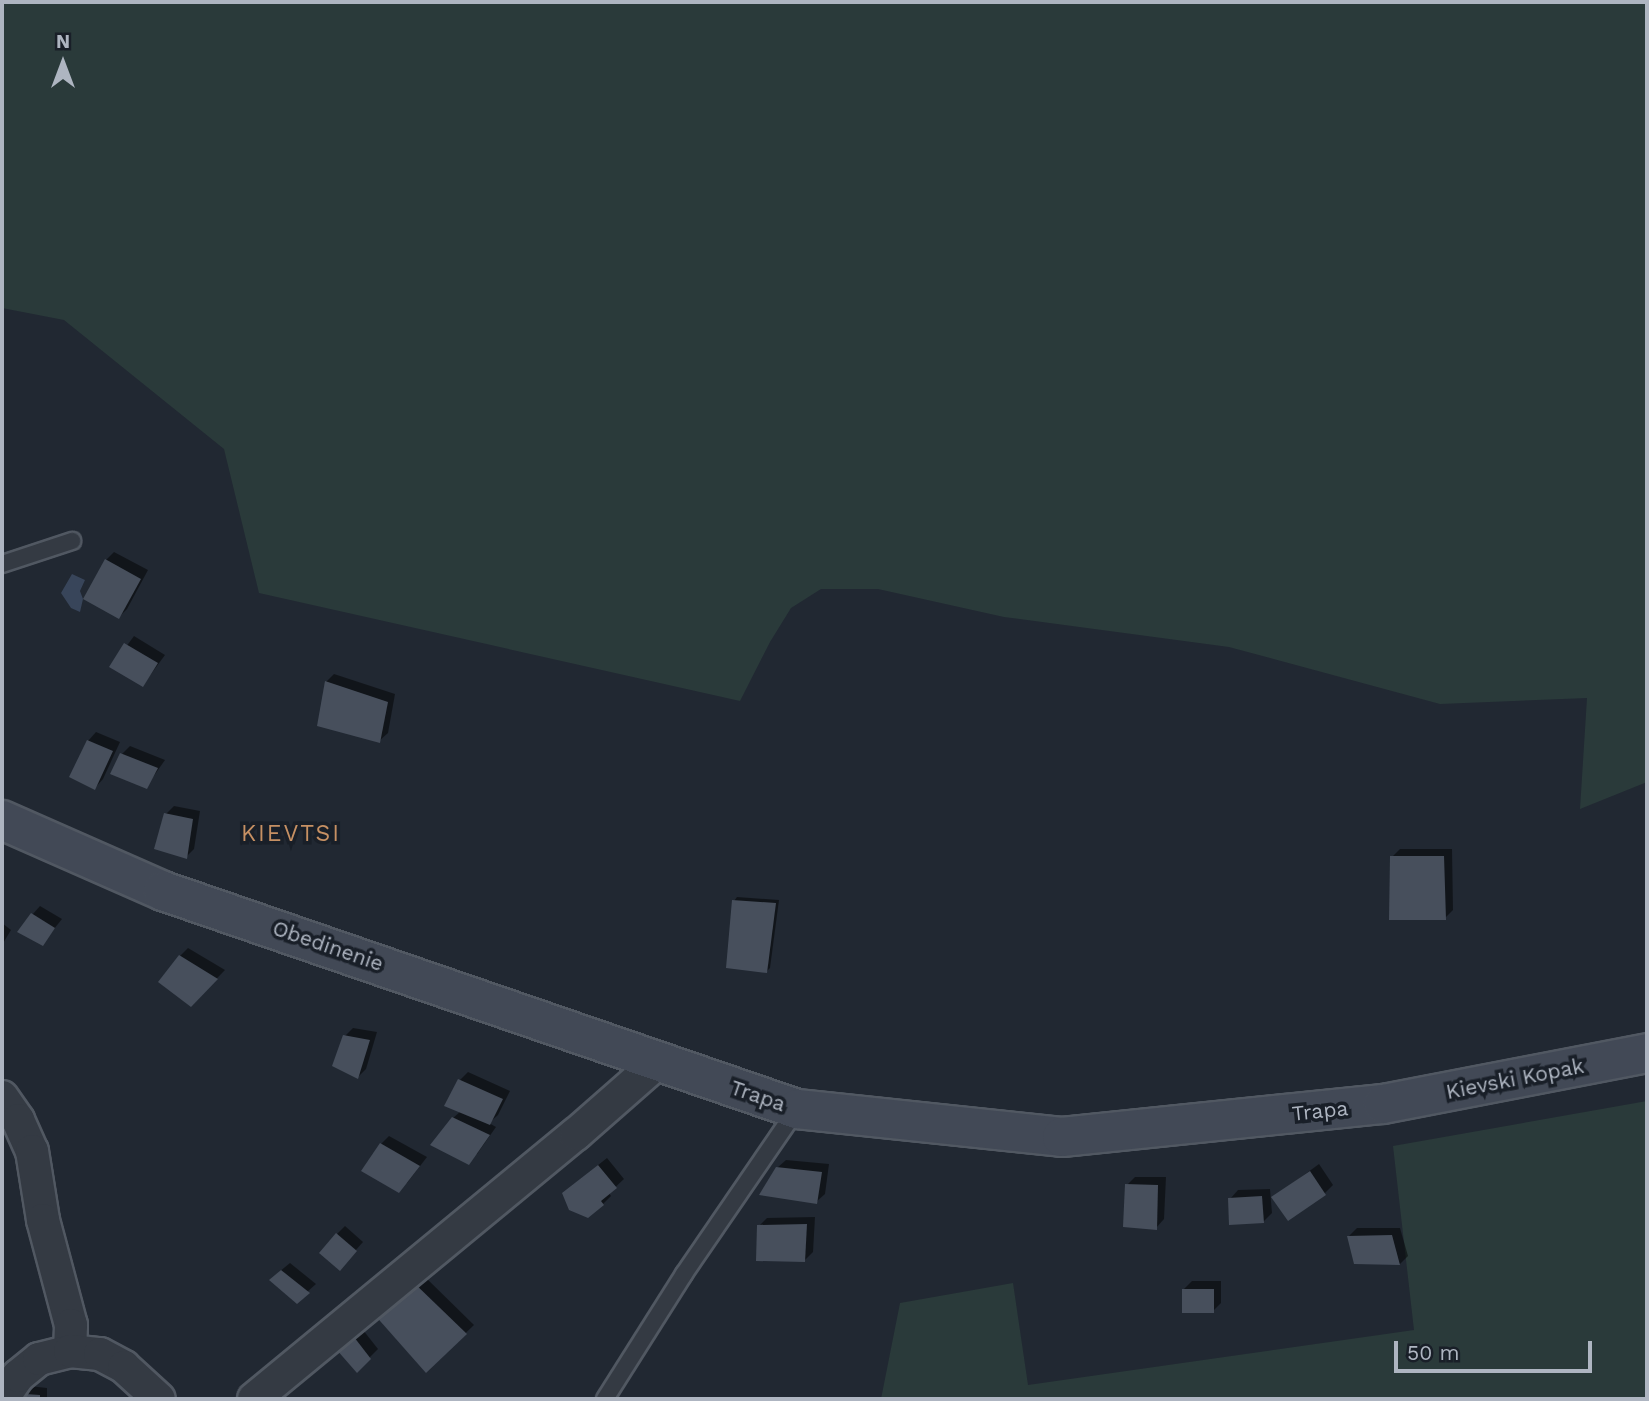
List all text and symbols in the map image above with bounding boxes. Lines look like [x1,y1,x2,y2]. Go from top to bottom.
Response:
north arrow [28,28,98,98]
text: N [56,30,70,53]
district label: KIEVTSI [242,820,340,848]
street label: Obedinenie [269,915,387,977]
street label: Kievski Kopak [1444,1053,1586,1105]
street label: Trapa [727,1075,789,1117]
street label: Trapa [1291,1096,1349,1126]
scale bar [1397,1328,1595,1372]
text: 50 m [1407,1340,1459,1365]

